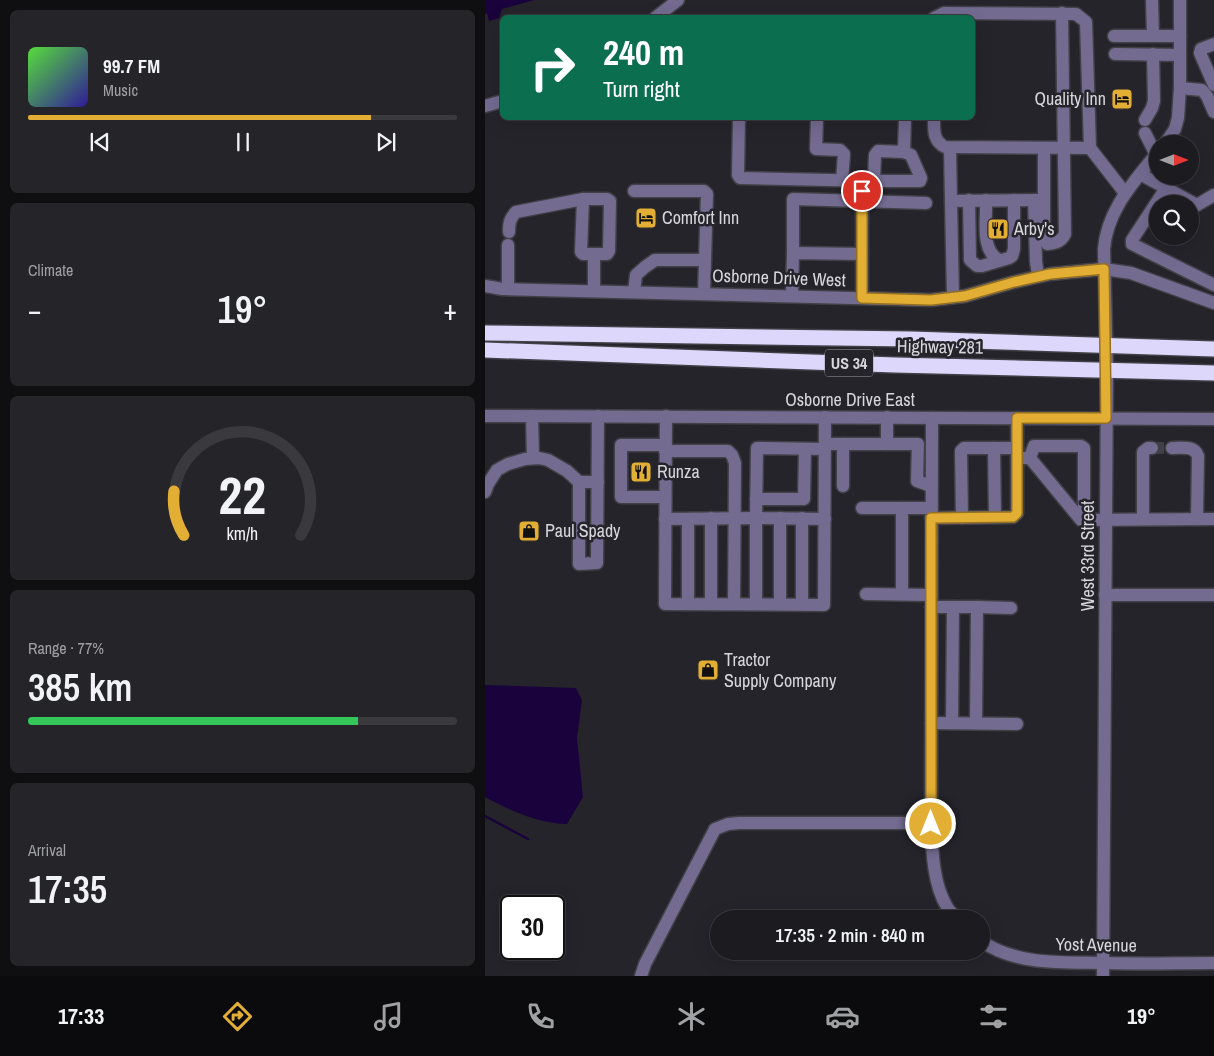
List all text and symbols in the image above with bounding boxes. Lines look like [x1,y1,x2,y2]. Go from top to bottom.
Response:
text: 240 m [603,29,684,76]
icon: right [520,35,585,100]
text: 99.7 FM [103,53,160,79]
text: Turn right [603,74,680,104]
text: Music [103,79,138,101]
place label: Quality Inn [1035,86,1106,111]
hotel icon: Quality Inn [1110,87,1134,111]
icon: previous [86,128,114,156]
icon: pause [229,128,257,156]
icon: next [372,128,400,156]
north arrow [1149,135,1199,185]
map controls [1149,135,1199,245]
pin [841,170,883,212]
icon: arrive [848,177,876,205]
button: search [1149,195,1199,245]
place label: Comfort Inn [662,205,739,230]
hotel icon: Comfort Inn [634,206,658,230]
place label: Arby's [1013,216,1055,241]
restaurant icon: Arby's [986,217,1010,241]
text: Climate [28,259,73,281]
street label: Osborne Drive West [712,263,846,292]
text: 19° [218,284,267,335]
text: − [28,291,41,329]
text: + [444,291,457,329]
street label: Highway 281 [897,333,984,360]
road number: US 34 [825,349,873,376]
street label: Osborne Drive East [785,387,915,412]
place label: Runza [657,459,700,484]
text: 22 [219,460,266,530]
restaurant icon: Runza [629,460,653,484]
street label: West 33rd Street [1075,501,1100,611]
place label: Paul Spady [545,518,621,543]
shop icon: Paul Spady [517,519,541,543]
text: km/h [227,522,258,546]
text: Range · 77% [28,637,104,659]
place label: Tractor Supply Company [724,647,837,693]
shop icon: Tractor Supply Company [696,658,720,682]
text: 385 km [28,662,132,713]
position arrow [904,797,956,849]
text: Arrival [28,839,66,861]
text: 17:35 [28,864,107,915]
speed limit sign: 30 [500,895,565,960]
text: 17:35 · 2 min · 840 m [775,922,925,948]
street label: Yost Avenue [1055,931,1137,958]
icon: directions [220,999,255,1034]
icon: music [371,999,406,1034]
icon: phone [523,999,558,1034]
icon: climate [674,999,709,1034]
icon: car [825,999,860,1034]
icon: filters [976,999,1011,1034]
text: 17:33 [58,1001,104,1031]
text: 19° [1127,1001,1156,1031]

